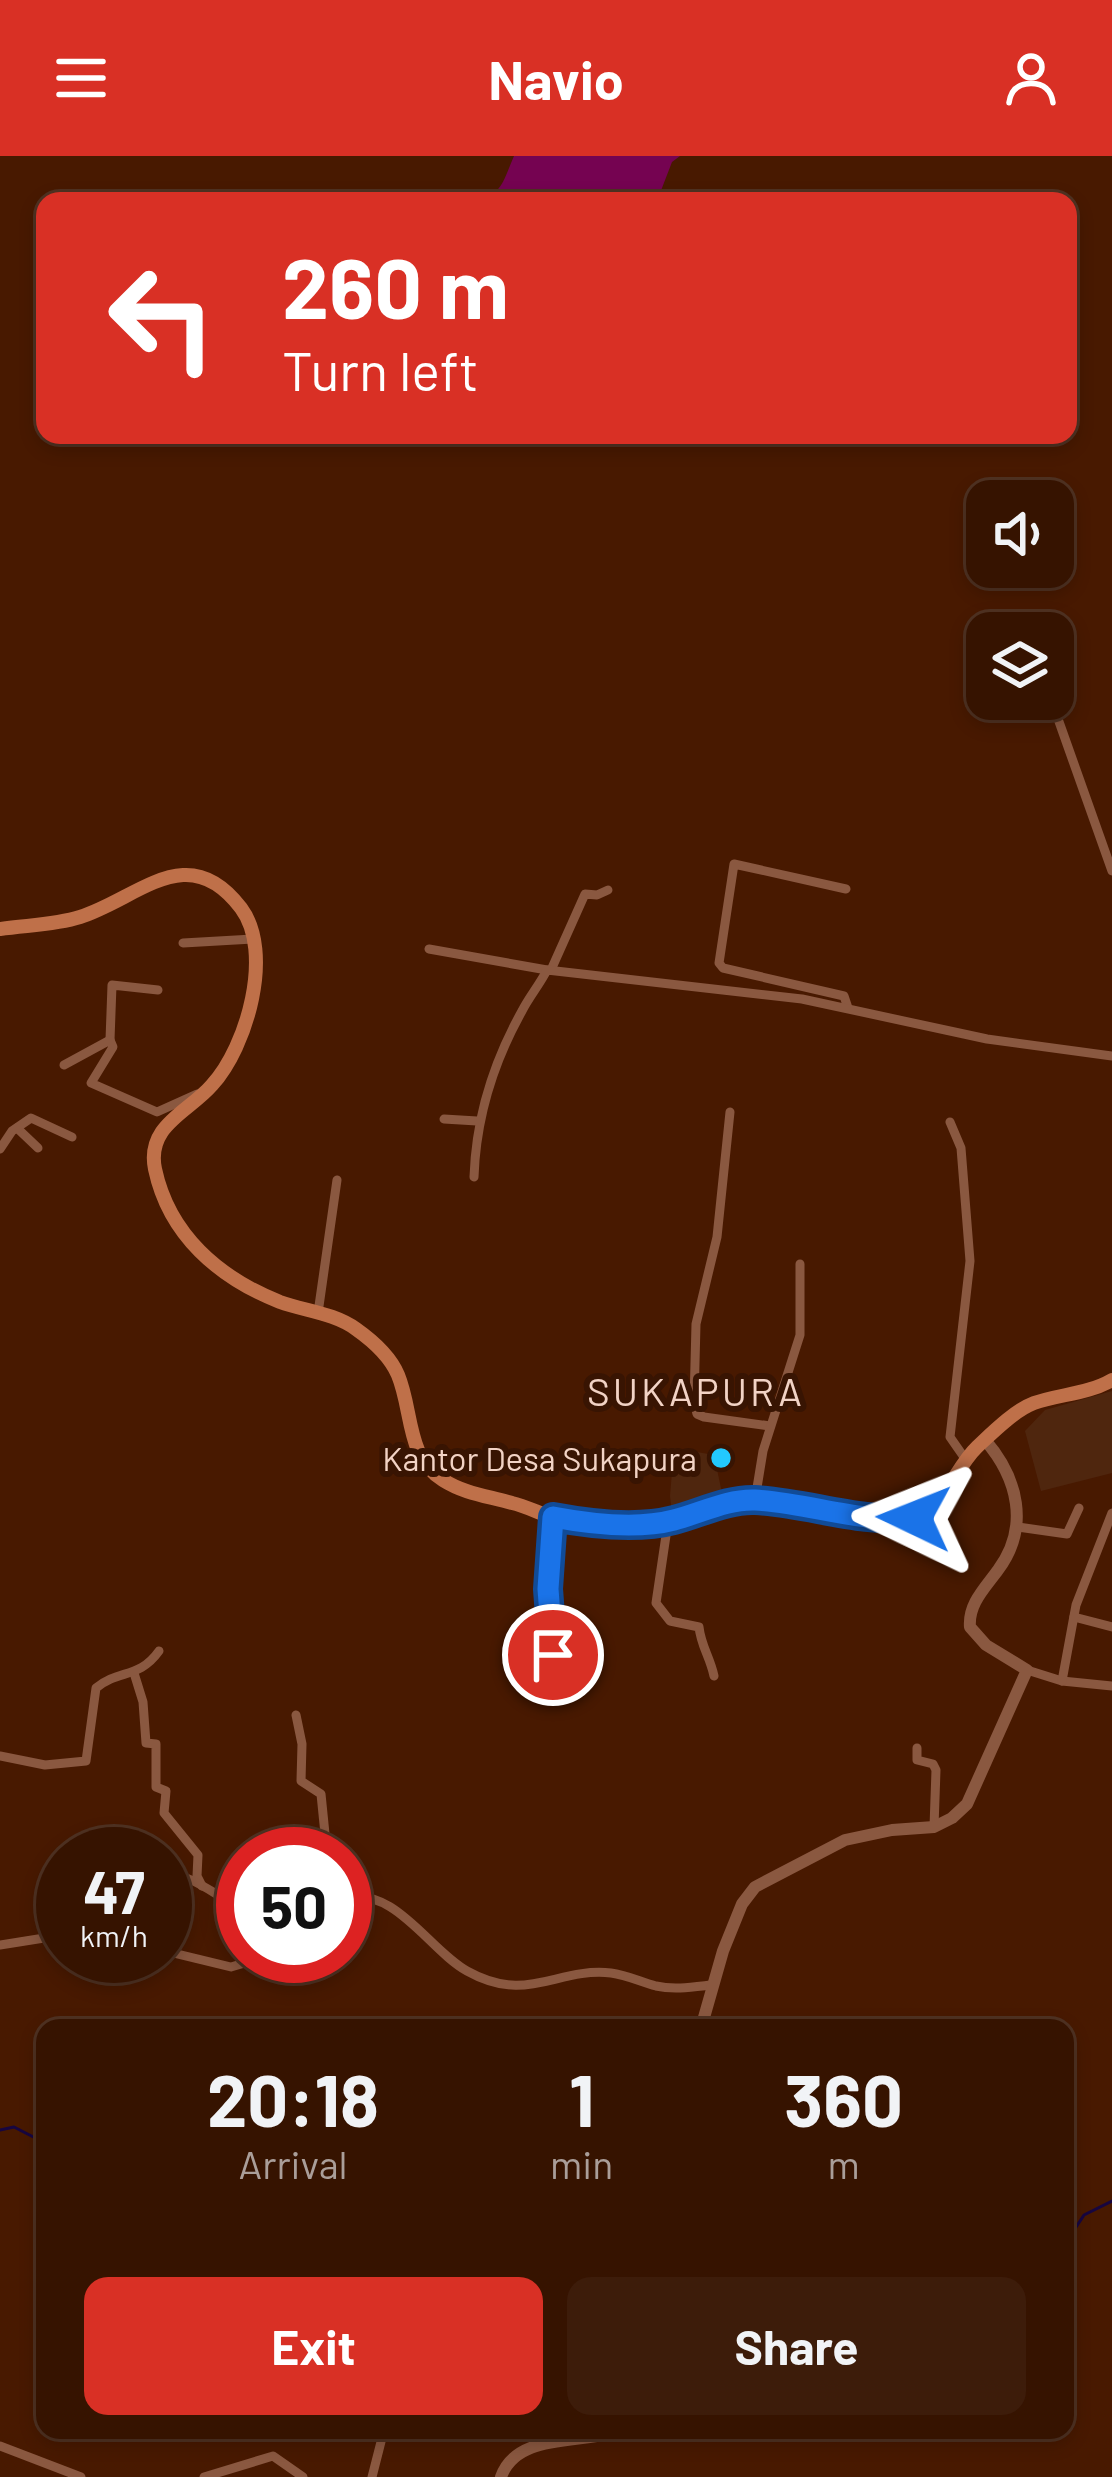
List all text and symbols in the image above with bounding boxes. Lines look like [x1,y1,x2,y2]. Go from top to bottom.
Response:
icon: menu [48,45,114,111]
icon: person [998,45,1064,111]
text: Navio [488,46,624,111]
text: 260 m [282,235,509,336]
icon: left [84,240,240,396]
text: Turn left [282,337,479,402]
map controls [966,480,1074,720]
button: sound [966,480,1074,588]
button: layers [966,612,1074,720]
district label: SUKAPURA [587,1367,805,1414]
place label: Kantor Desa Sukapura [382,1438,697,1478]
marker: Kantor Desa Sukapura [708,1445,734,1471]
position arrow [851,1455,977,1581]
pin [502,1604,604,1706]
icon: arrive [520,1622,586,1688]
speed limit sign: 50 [216,1827,372,1983]
text: 47 [83,1854,145,1926]
text: km/h [80,1917,148,1953]
text: 20:18 [207,2055,379,2141]
text: 1 [569,2055,594,2141]
text: 360 [784,2055,903,2141]
text: Arrival [239,2140,348,2187]
text: min [550,2140,613,2187]
text: m [828,2140,860,2187]
button: Exit [84,2277,543,2415]
button: Share [567,2277,1026,2415]

